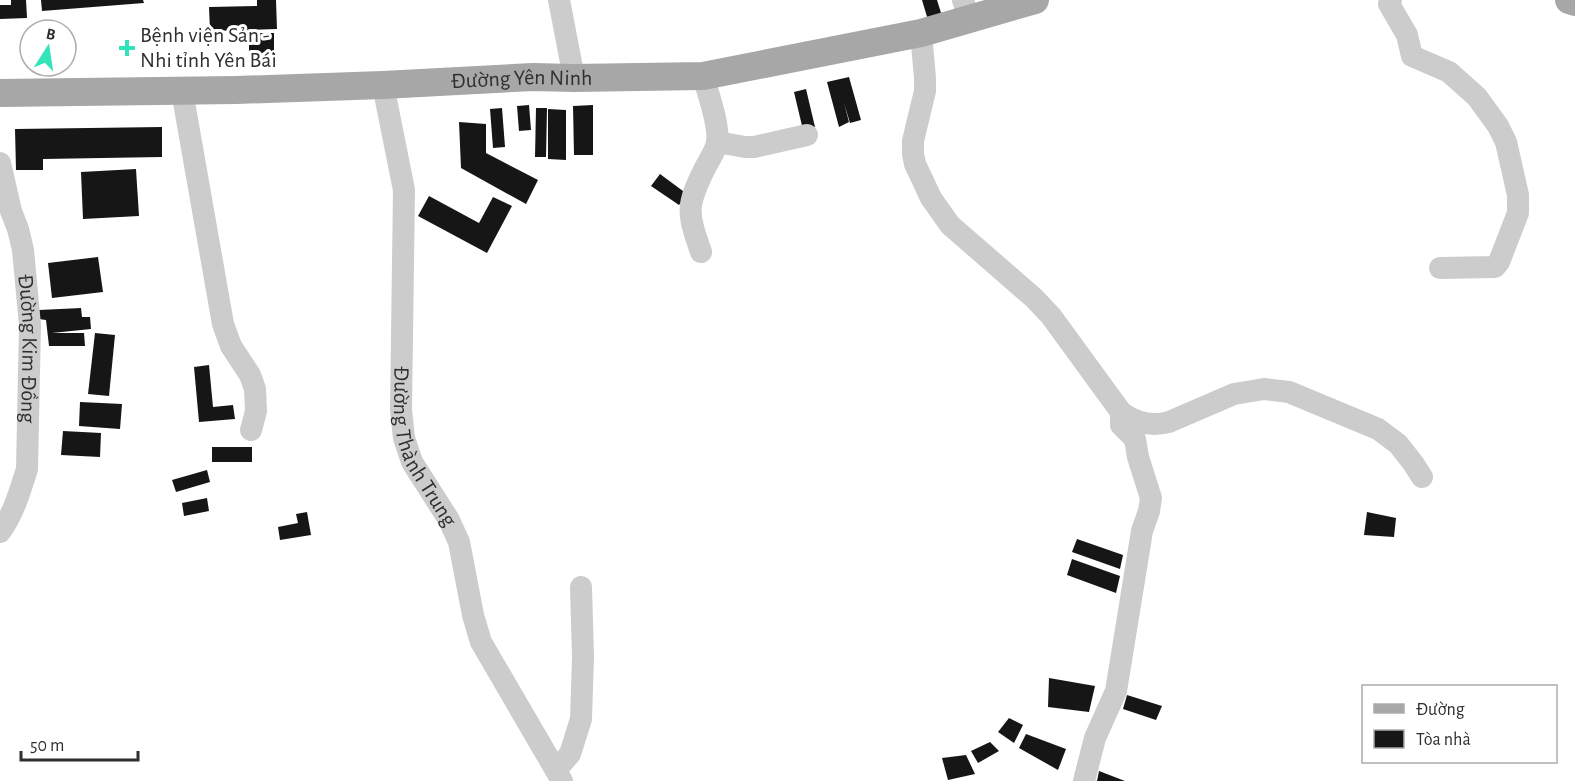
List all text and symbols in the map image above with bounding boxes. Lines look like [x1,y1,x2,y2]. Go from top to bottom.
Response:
north arrow [18,18,78,78]
place label: Bệnh viện Sản - Nhi tỉnh Yên Bái [140,24,277,71]
text: B [45,26,57,43]
marker: Bệnh viện Sản - Nhi tỉnh Yên Bái [118,39,136,57]
street label: Đường Yên Ninh [450,66,593,92]
street label: Đường Kim Đồng [14,273,41,424]
street label: Đường Thành Trung [390,366,461,531]
legend [1362,685,1557,763]
text: Đường [1416,701,1465,719]
scale bar [21,724,138,762]
text: Tòa nhà [1416,731,1471,749]
text: 50 m [30,737,64,755]

